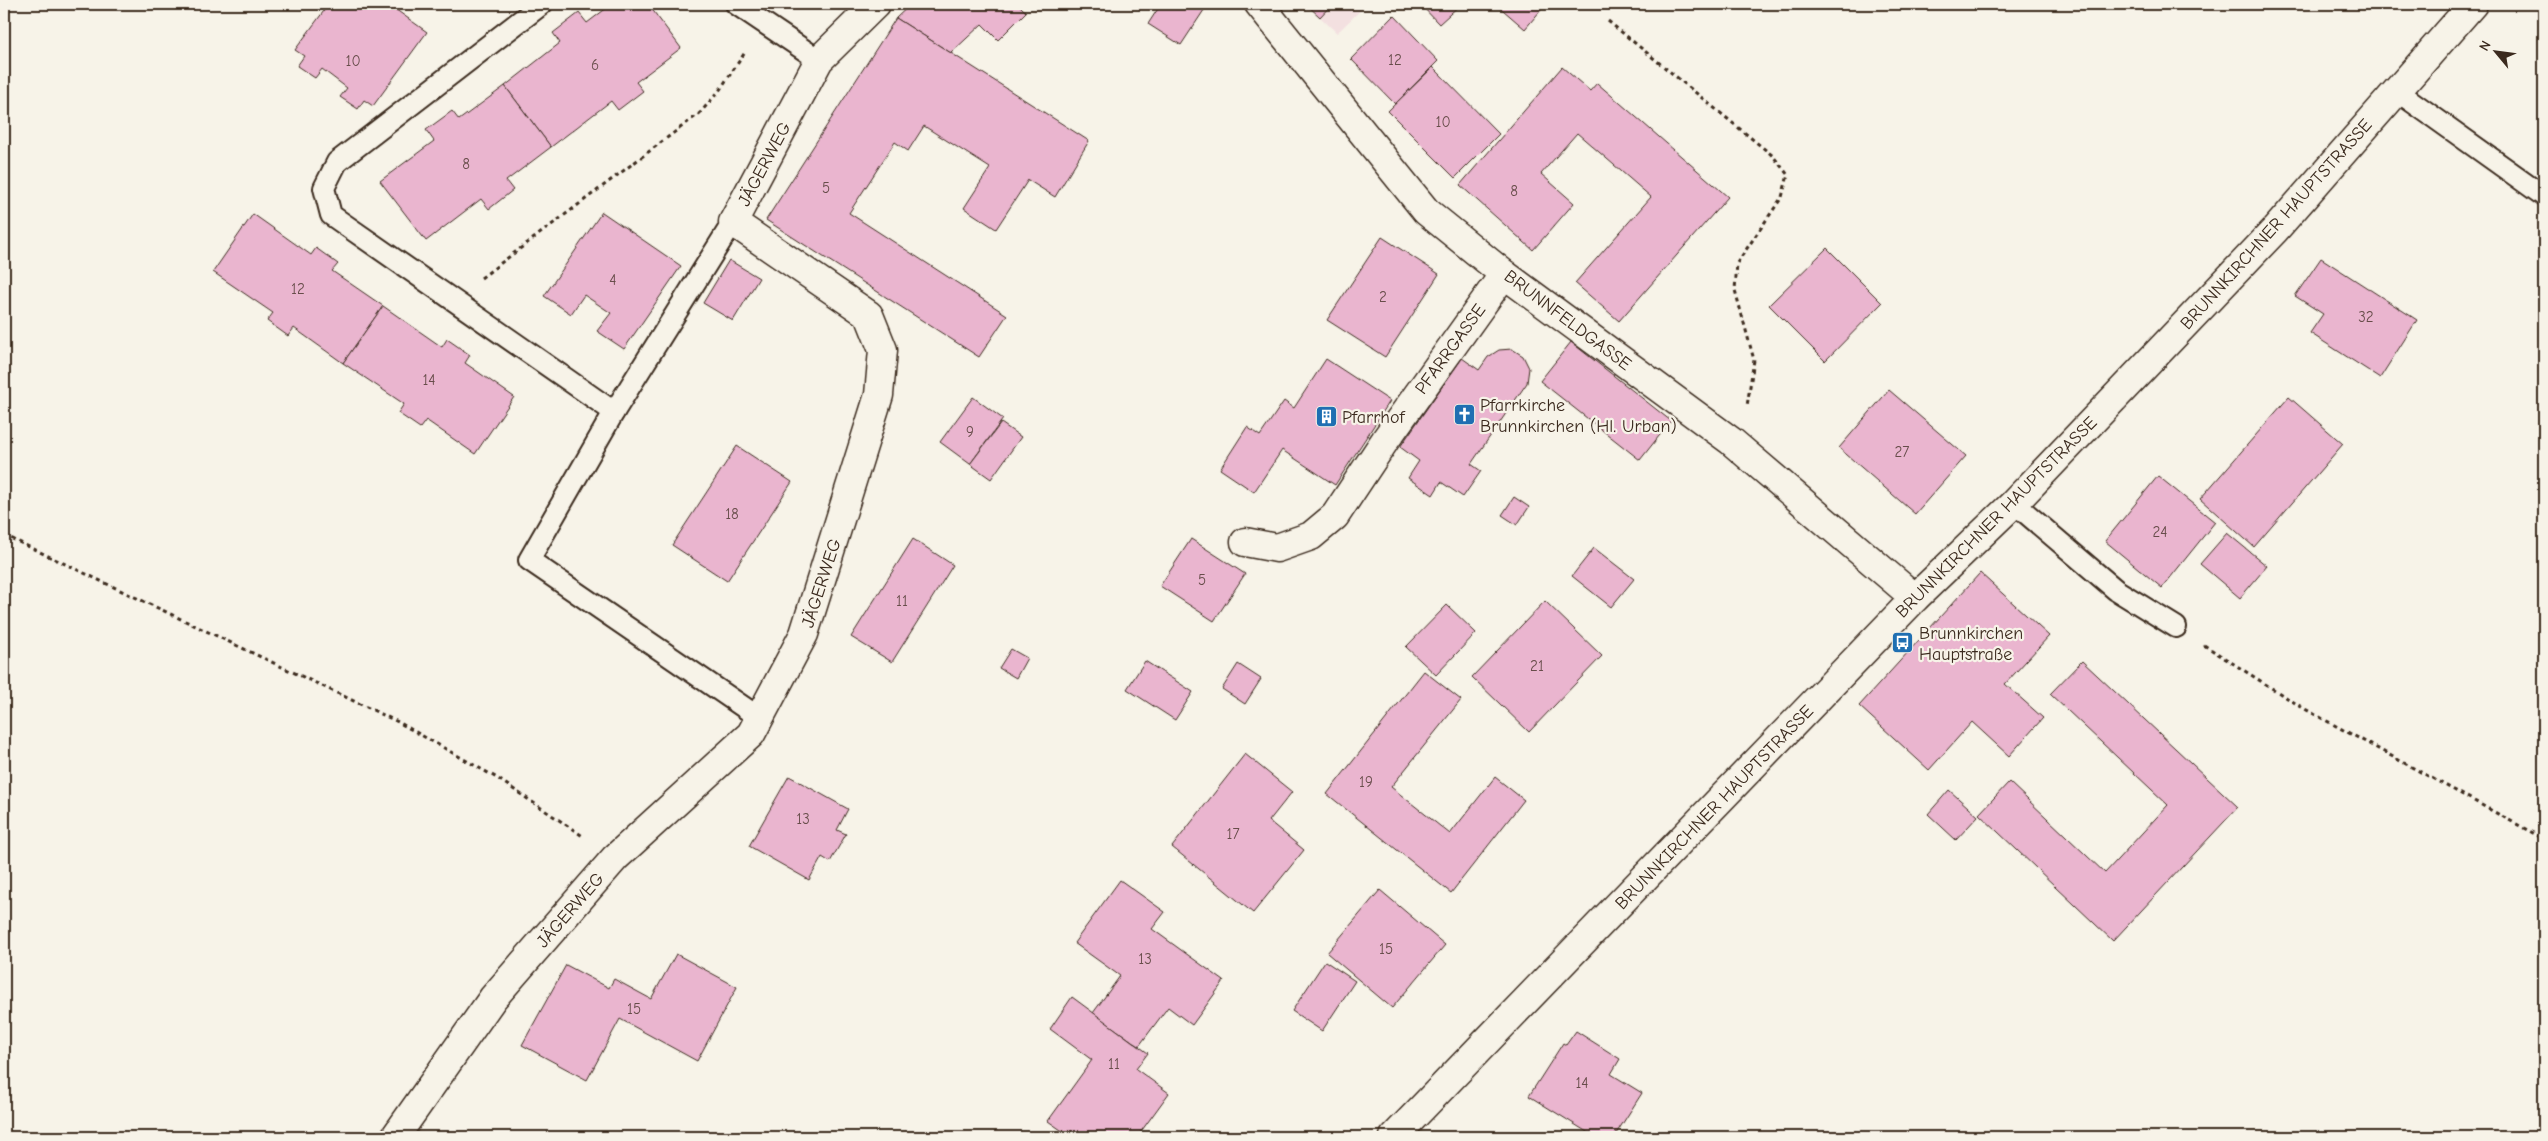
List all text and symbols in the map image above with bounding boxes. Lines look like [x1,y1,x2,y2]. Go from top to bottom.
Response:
north arrow [2470,28,2520,78]
text: N [2475,38,2495,54]
house number: 12 [1388,51,1402,69]
house number: 10 [345,52,361,70]
house number: 6 [591,56,599,74]
house number: 10 [1435,113,1451,131]
street label: BRUNNKIRCHNER HAUPTSTRASSE [2176,115,2377,334]
street label: JÄGERWEG [734,118,795,210]
house number: 8 [462,155,470,173]
house number: 5 [822,179,830,197]
house number: 8 [1510,182,1518,200]
street label: BRUNNFELDGASSE [1500,266,1635,375]
house number: 4 [609,271,617,289]
house number: 12 [291,280,305,298]
house number: 2 [1379,288,1387,306]
street label: PFARRGASSE [1411,300,1490,398]
house number: 32 [2358,308,2374,326]
house number: 14 [422,371,436,389]
place label: Pfarrkirche Brunnkirchen (Hl. Urban) [1480,395,1677,437]
church icon: Pfarrkirche Brunnkirchen (Hl. Urban) [1452,403,1476,427]
building icon: Pfarrhof [1314,405,1338,429]
place label: Pfarrhof [1342,407,1405,428]
street label: BRUNNKIRCHNER HAUPTSTRASSE [1891,412,2101,622]
house number: 9 [966,423,974,441]
house number: 27 [1895,443,1909,461]
house number: 18 [725,505,739,523]
house number: 24 [2152,523,2168,541]
street label: JÄGERWEG [797,536,846,630]
house number: 5 [1198,571,1206,589]
house number: 11 [896,592,908,610]
place label: Brunnkirchen Hauptstraße [1919,623,2023,665]
bus stop icon: Brunnkirchen Hauptstraße [1891,631,1915,655]
house number: 21 [1530,657,1544,675]
street label: BRUNNKIRCHNER HAUPTSTRASSE [1611,701,1818,914]
house number: 19 [1359,773,1373,791]
house number: 13 [796,810,810,828]
house number: 17 [1226,825,1240,843]
street label: JÄGERWEG [532,869,609,952]
house number: 15 [1379,940,1393,958]
house number: 13 [1138,950,1152,968]
house number: 15 [627,1000,641,1018]
house number: 11 [1108,1055,1120,1073]
house number: 14 [1575,1074,1589,1092]

